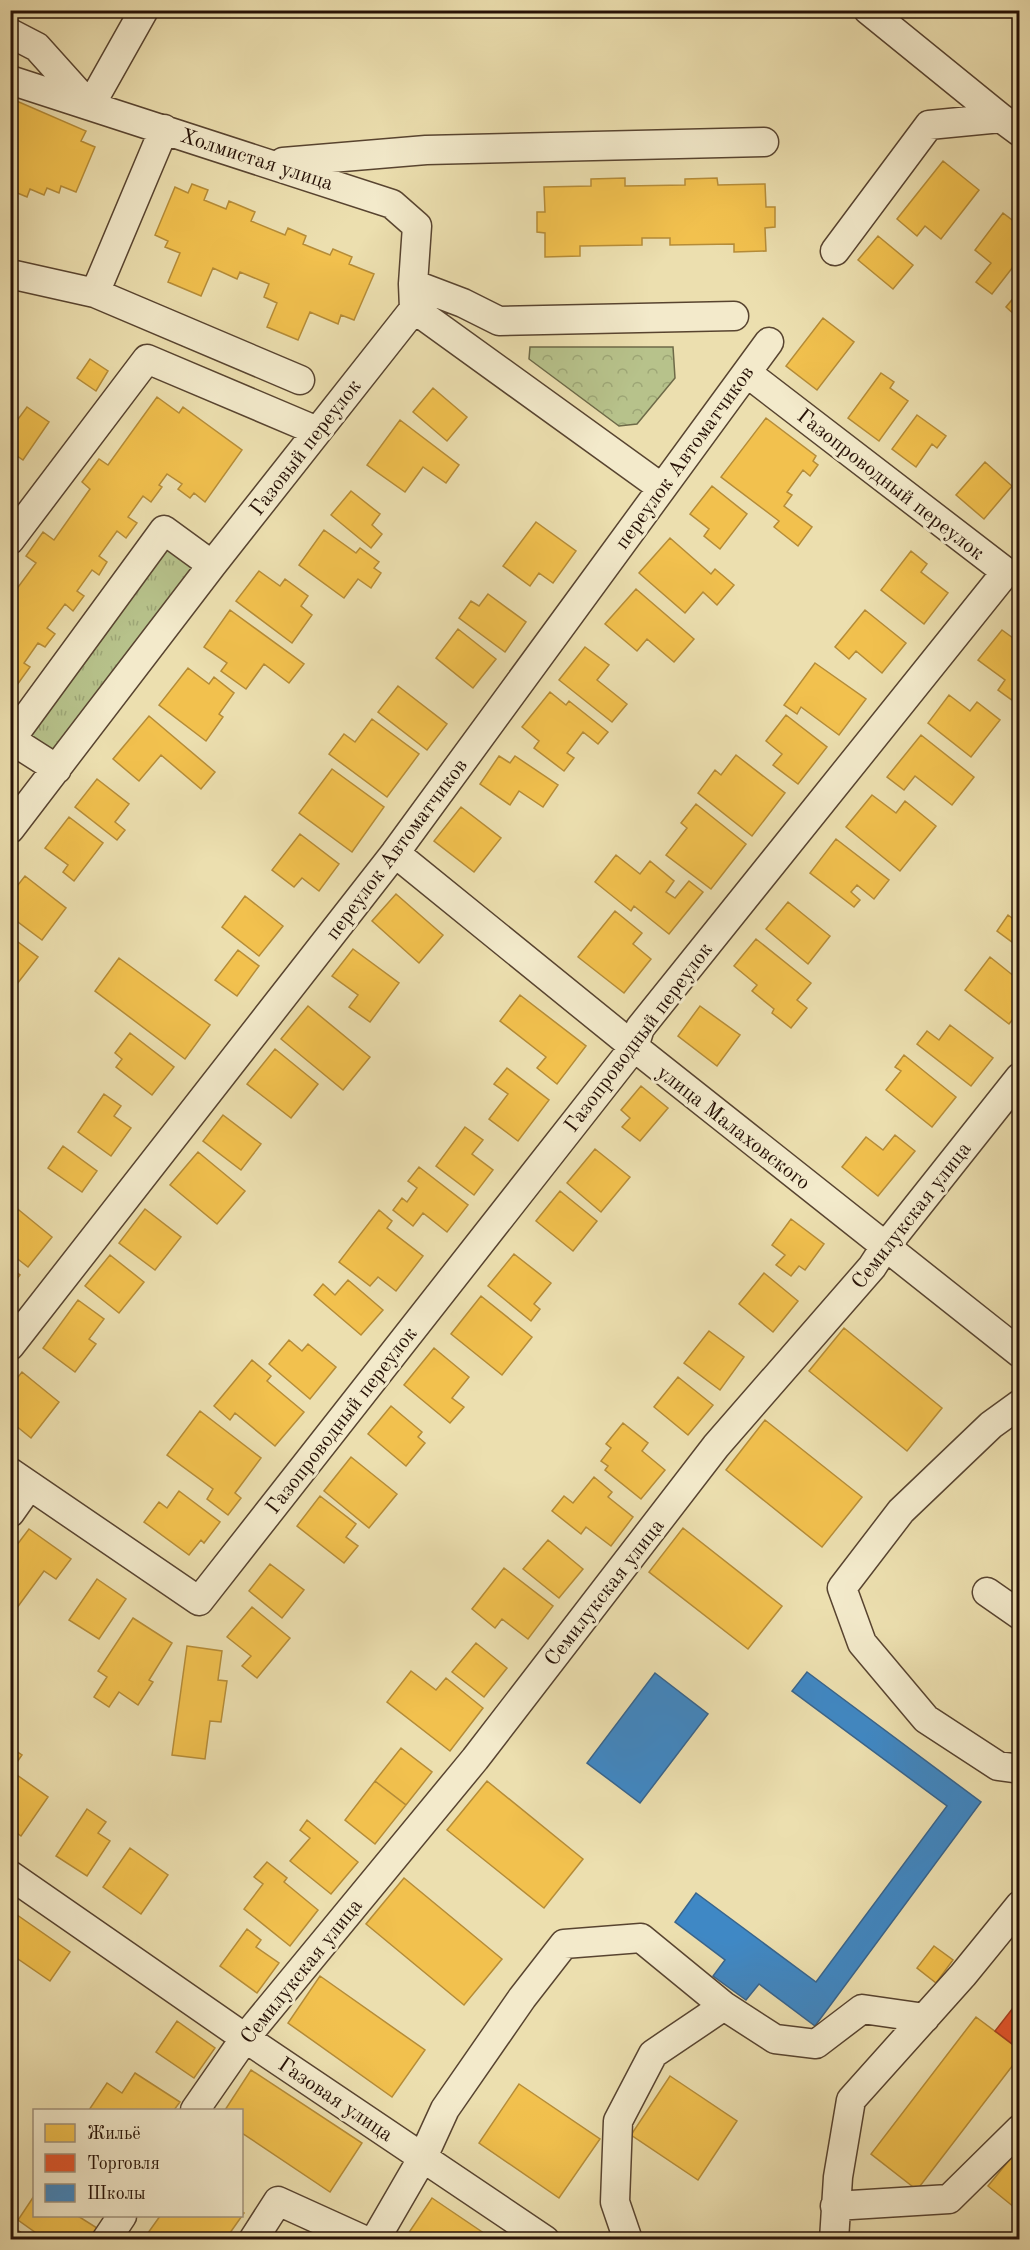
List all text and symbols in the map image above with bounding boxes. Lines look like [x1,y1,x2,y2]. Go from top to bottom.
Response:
street label: Холмистая улица [177,126,336,195]
street label: переулок Автоматчиков [612,362,759,553]
street label: Газовый переулок [247,375,366,520]
street label: Газопроводный переулок [793,406,988,565]
street label: переулок Автоматчиков [322,755,472,944]
street label: Газопроводный переулок [561,939,717,1137]
street label: улица Малаховского [653,1062,814,1194]
street label: Семилукская улица [849,1139,976,1293]
street label: Газопроводный переулок [263,1323,422,1518]
street label: Семилукская улица [542,1516,669,1670]
street label: Семилукская улица [237,1895,367,2048]
street label: Газовая улица [274,2054,396,2146]
legend [33,2109,243,2217]
text: Жильё [87,2125,141,2143]
text: Торговля [87,2155,160,2173]
text: Школы [87,2185,146,2203]

